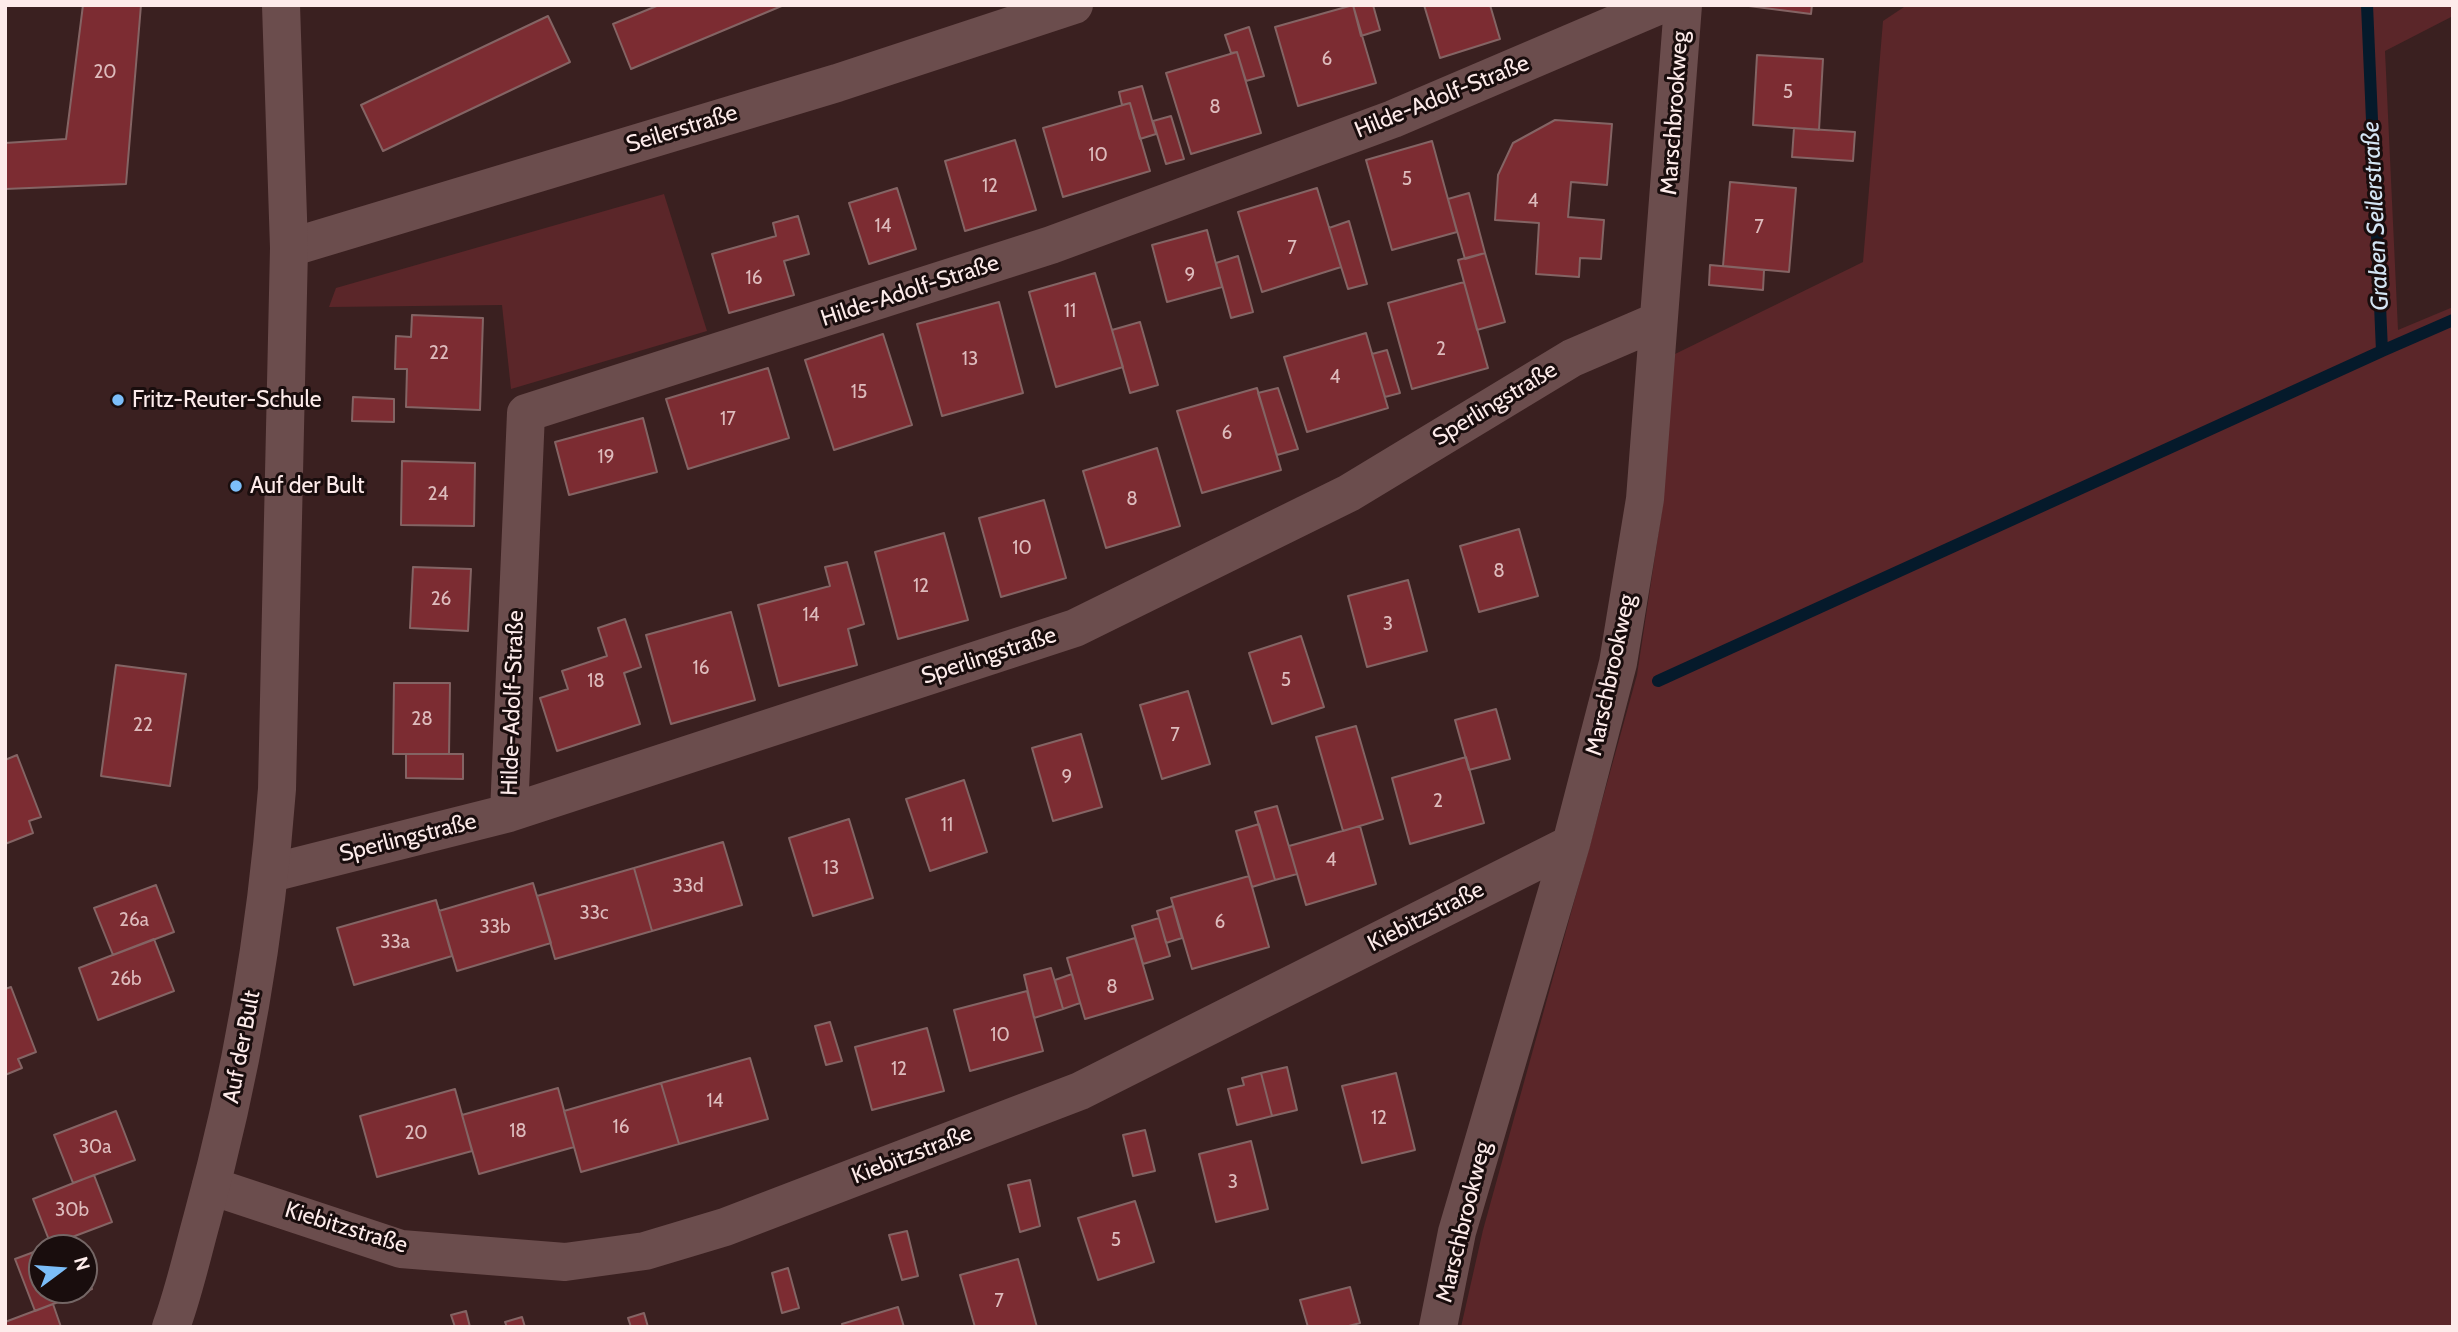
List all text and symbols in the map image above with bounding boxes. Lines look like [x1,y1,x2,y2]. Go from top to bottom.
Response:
street label: Marschbrookweg [1655,30,1695,196]
house number: 6 [1322,48,1332,70]
street label: Hilde-Adolf-Straße [1351,49,1533,145]
house number: 20 [93,61,117,83]
house number: 5 [1783,81,1793,103]
house number: 8 [1209,96,1221,118]
street label: Seilerstraße [623,99,741,159]
water label: Graben Seilerstraße [2357,121,2395,311]
house number: 10 [1088,144,1108,166]
house number: 5 [1402,168,1412,190]
house number: 12 [982,175,998,197]
house number: 4 [1528,190,1538,212]
house number: 14 [874,215,892,237]
house number: 7 [1754,216,1764,238]
house number: 7 [1287,237,1297,259]
street label: Hilde-Adolf-Straße [817,249,1003,333]
house number: 9 [1185,264,1195,286]
house number: 16 [746,267,762,289]
house number: 11 [1064,300,1076,322]
house number: 2 [1436,338,1446,360]
house number: 22 [429,342,449,364]
house number: 13 [962,348,978,370]
street label: Sperlingstraße [1428,356,1562,452]
house number: 4 [1330,366,1340,388]
house number: 15 [851,381,867,403]
place label: Fritz-Reuter-Schule [132,386,321,414]
marker: Fritz-Reuter-Schule [110,392,126,408]
house number: 17 [720,408,736,430]
house number: 6 [1222,422,1232,444]
house number: 19 [598,446,614,468]
place label: Auf der Bult [250,472,364,500]
marker: Auf der Bult [228,478,244,494]
house number: 24 [428,483,448,505]
house number: 8 [1126,488,1138,510]
house number: 10 [1012,537,1032,559]
house number: 8 [1493,560,1505,582]
house number: 12 [913,575,929,597]
house number: 26 [431,588,451,610]
street label: Marschbrookweg [1580,592,1642,758]
house number: 14 [802,604,820,626]
street label: Hilde-Adolf-Straße [496,610,530,796]
house number: 3 [1383,613,1393,635]
street label: Sperlingstraße [918,621,1060,691]
house number: 16 [693,657,709,679]
house number: 5 [1281,669,1291,691]
house number: 18 [587,670,605,692]
house number: 28 [411,708,433,730]
house number: 22 [133,714,153,736]
house number: 7 [1170,724,1180,746]
house number: 9 [1062,766,1072,788]
house number: 2 [1433,790,1443,812]
street label: Sperlingstraße [337,808,479,868]
house number: 11 [941,814,953,836]
house number: 4 [1326,849,1336,871]
house number: 13 [823,857,839,879]
house number: 33d [672,875,704,897]
street label: Kiebitzstraße [1363,876,1489,958]
house number: 33c [579,902,609,924]
house number: 26a [119,909,149,931]
house number: 6 [1215,911,1225,933]
house number: 33b [479,916,511,938]
house number: 33a [380,931,410,953]
house number: 26b [110,968,142,990]
house number: 8 [1106,976,1118,998]
street label: Auf der Bult [218,988,266,1106]
house number: 10 [990,1024,1010,1046]
house number: 12 [891,1058,907,1080]
house number: 14 [706,1090,724,1112]
house number: 12 [1371,1107,1387,1129]
house number: 16 [613,1116,629,1138]
street label: Kiebitzstraße [848,1119,976,1191]
house number: 18 [509,1120,527,1142]
house number: 20 [404,1122,428,1144]
house number: 30a [79,1136,111,1158]
street label: Marschbrookweg [1431,1139,1497,1305]
house number: 3 [1228,1171,1238,1193]
street label: Kiebitzstraße [281,1196,411,1260]
house number: 30b [55,1199,89,1221]
house number: 5 [1111,1229,1121,1251]
north arrow [28,1234,98,1304]
text: N [69,1254,95,1273]
house number: 7 [994,1290,1004,1312]

